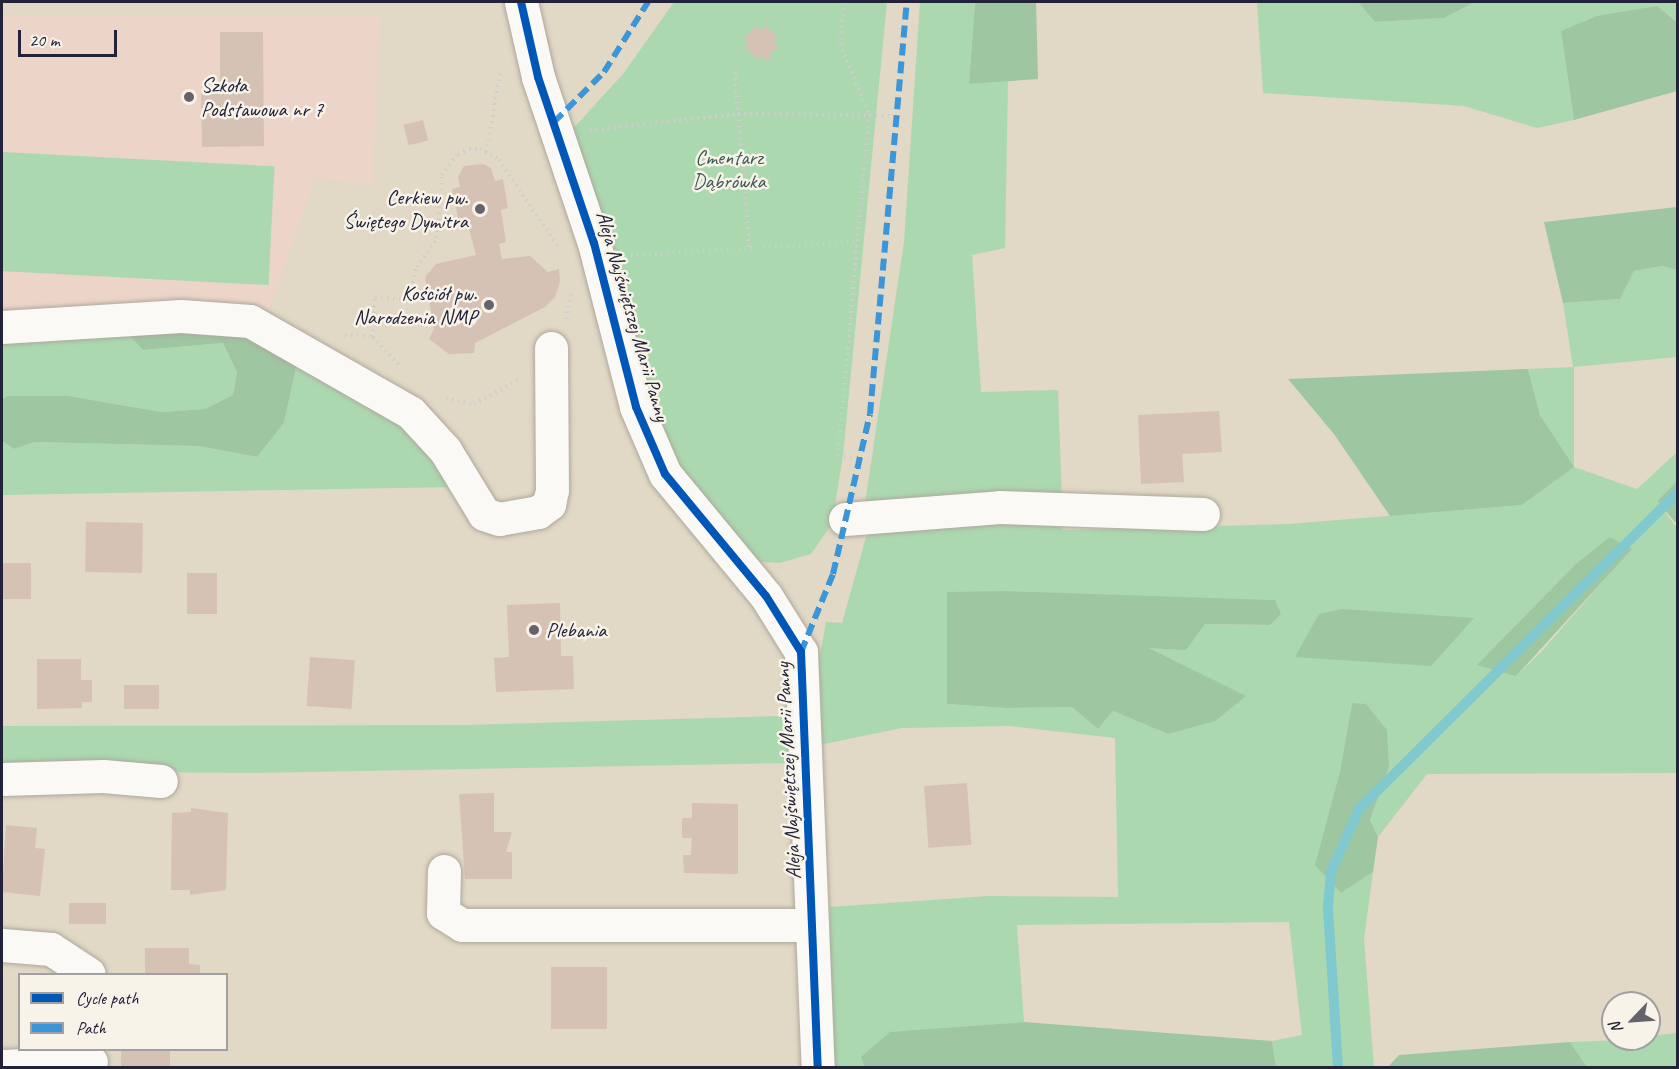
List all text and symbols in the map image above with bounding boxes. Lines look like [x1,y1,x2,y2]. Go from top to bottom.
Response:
scale bar [21,18,120,56]
text: 20 m [29,29,60,51]
place label: Szkoła Podstawowa nr 7 [201,72,323,122]
marker: Szkoła Podstawowa nr 7 [182,90,196,104]
park label: Cmentarz Dąbrówka [692,144,766,194]
place label: Cerkiew pw. Świętego Dymitra [343,184,468,234]
marker: Cerkiew pw. Świętego Dymitra [473,202,487,216]
street label: Aleja Najświętszej Marii Panny [591,207,675,425]
place label: Kościół pw. Narodzenia NMP [354,280,477,330]
marker: Kościół pw. Narodzenia NMP [482,298,496,312]
place label: Plebania [546,617,606,643]
marker: Plebania [527,623,541,637]
street label: Aleja Najświętszej Marii Panny [770,661,806,881]
legend [18,973,228,1051]
text: Cycle path [76,987,138,1009]
north arrow [1601,991,1661,1051]
text: Path [76,1017,106,1039]
text: N [1605,1019,1628,1036]

